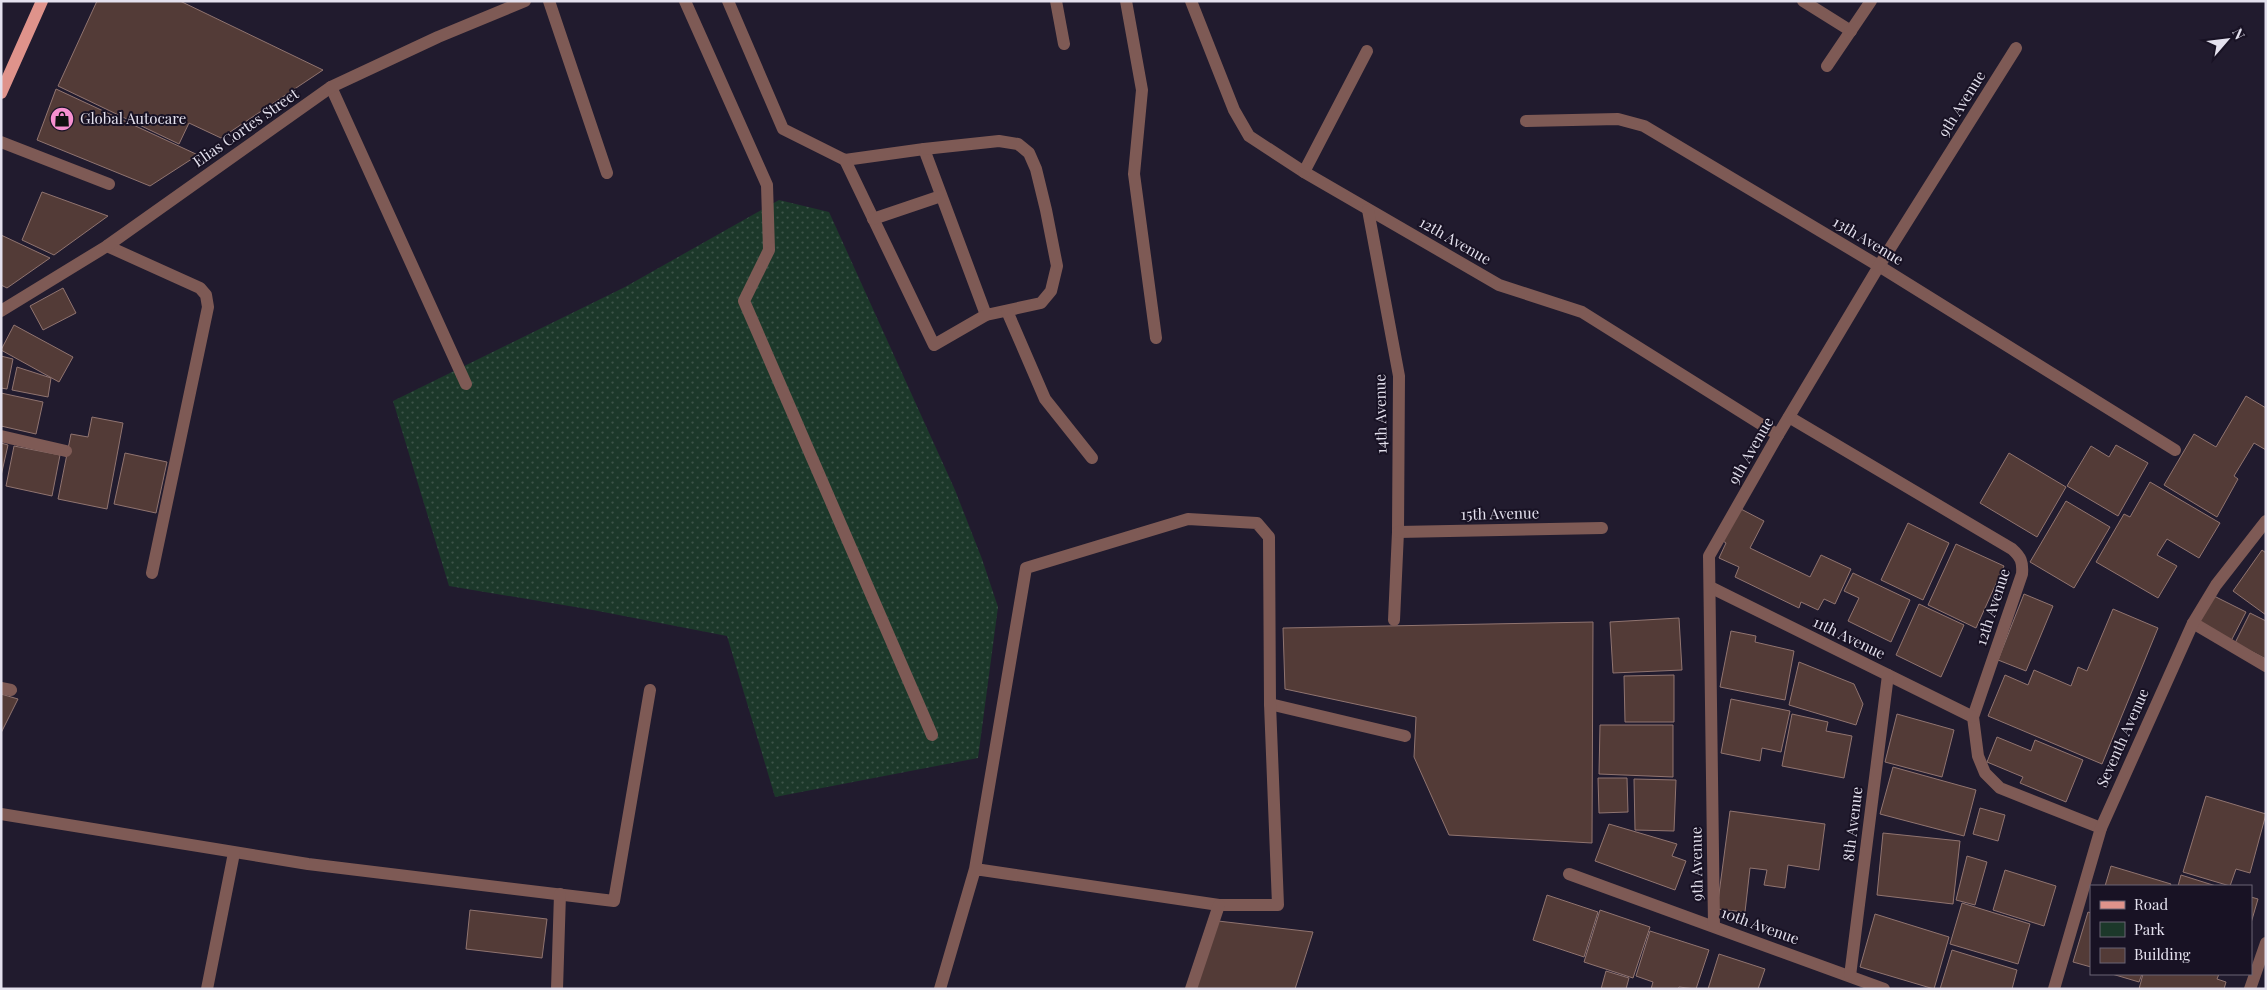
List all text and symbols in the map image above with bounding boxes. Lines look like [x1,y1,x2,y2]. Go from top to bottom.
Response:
north arrow [2202,15,2252,65]
text: N [2228,25,2250,43]
street label: 9th Avenue [1933,67,1989,140]
street label: Elias Cortes Street [189,83,303,171]
shop icon: Global Autocare [49,106,75,132]
place label: Global Autocare [80,108,186,128]
street label: 13th Avenue [1830,211,1907,269]
street label: 12th Avenue [1416,212,1495,269]
street label: 14th Avenue [1369,374,1391,454]
street label: 9th Avenue [1723,413,1777,488]
street label: 15th Avenue [1461,502,1539,524]
street label: 12th Avenue [1970,566,2014,648]
street label: 11th Avenue [1810,611,1889,663]
street label: Seventh Avenue [2091,685,2153,790]
street label: 8th Avenue [1838,786,1866,862]
street label: 9th Avenue [1685,827,1707,901]
legend [2090,885,2252,975]
text: Road [2134,894,2168,914]
street label: 10th Avenue [1719,902,1802,948]
text: Park [2134,919,2166,939]
text: Building [2134,944,2191,964]

